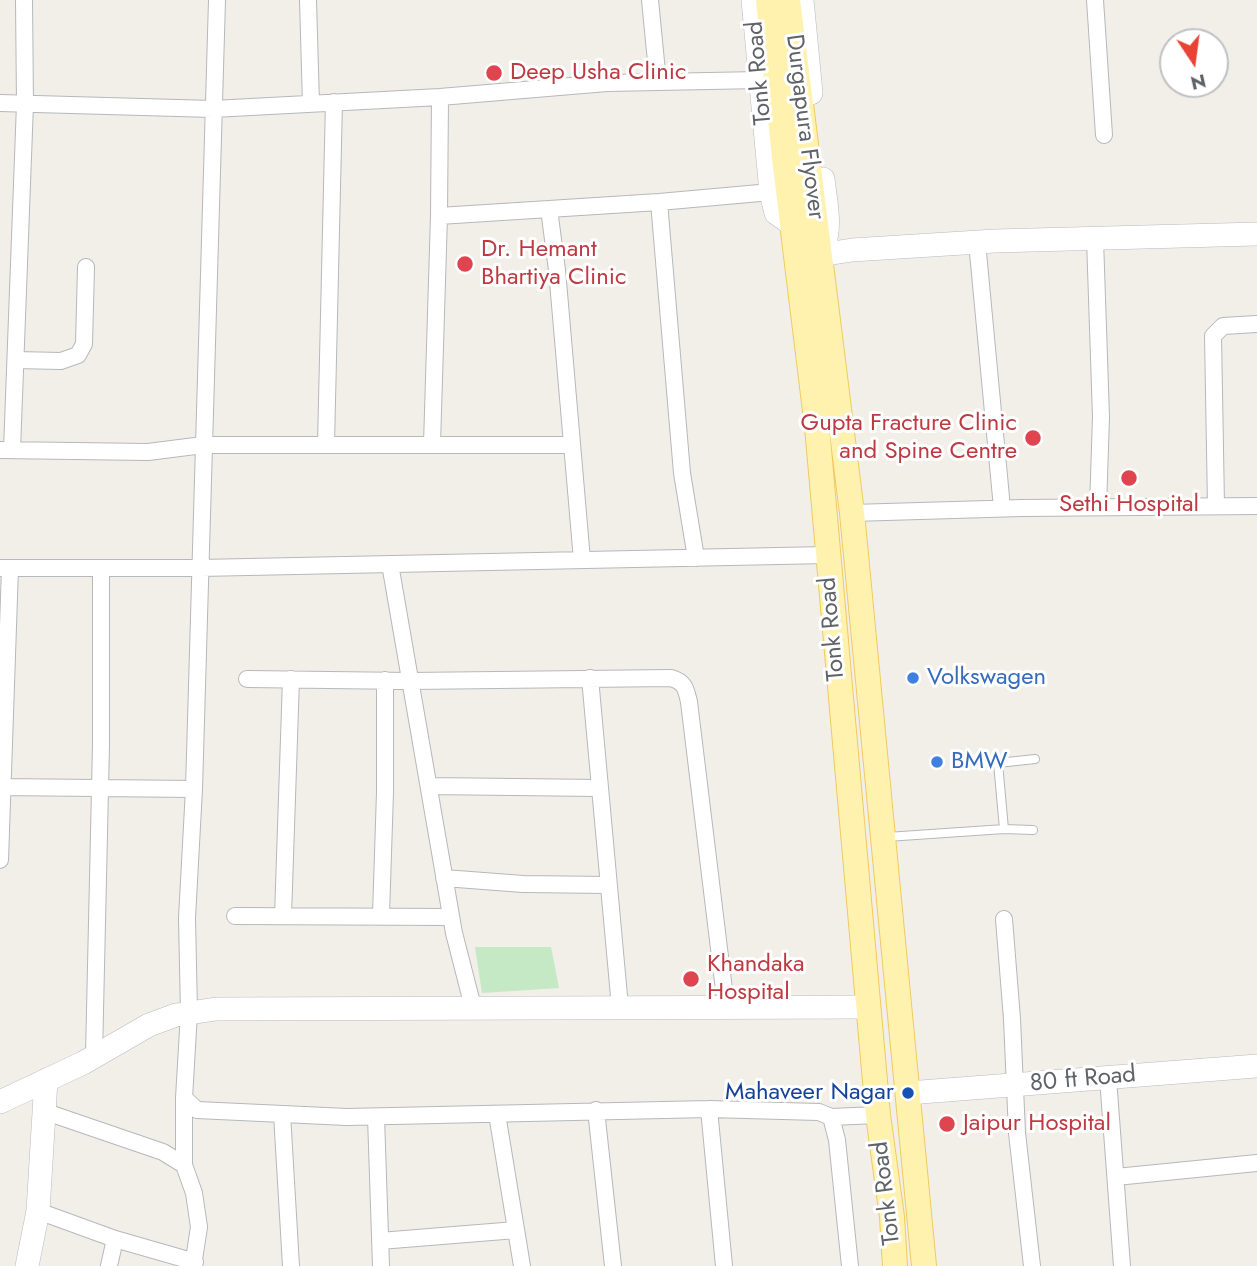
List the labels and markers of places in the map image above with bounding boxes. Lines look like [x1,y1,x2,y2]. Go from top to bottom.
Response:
place label: Deep Usha Clinic [510,59,686,87]
marker: Deep Usha Clinic [484,63,504,83]
place label: Dr. Hemant Bhartiya Clinic [481,236,627,292]
marker: Dr. Hemant Bhartiya Clinic [455,254,475,274]
place label: Gupta Fracture Clinic and Spine Centre [801,410,1017,466]
marker: Gupta Fracture Clinic and Spine Centre [1023,428,1043,448]
marker: Sethi Hospital [1119,468,1139,488]
place label: Sethi Hospital [1059,491,1199,519]
place label: Volkswagen [927,664,1046,692]
marker: Volkswagen [905,670,921,686]
place label: BMW [951,748,1008,776]
marker: BMW [929,754,945,770]
place label: Khandaka Hospital [707,951,805,1007]
marker: Khandaka Hospital [681,969,701,989]
place label: Mahaveer Nagar [725,1079,894,1107]
marker: Mahaveer Nagar [900,1085,916,1101]
place label: Jaipur Hospital [963,1110,1111,1138]
marker: Jaipur Hospital [937,1114,957,1134]

